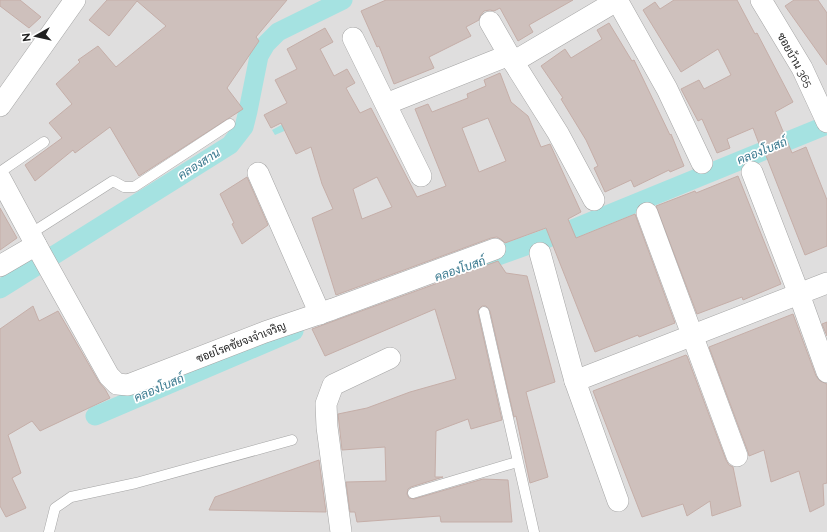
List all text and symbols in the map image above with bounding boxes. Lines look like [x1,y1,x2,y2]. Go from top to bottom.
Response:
north arrow [16,16,56,56]
street label: ซอยบ้าน 365 [774,30,816,90]
text: N [20,32,34,42]
water label: คลองโบสถ์ [734,133,791,167]
water label: คลองสาน [175,145,223,182]
water label: คลองโบสถ์ [432,252,489,284]
street label: ซอยโรคชัยจงจำเจริญ [194,317,288,366]
water label: คลองโบสถ์ [132,370,188,405]

